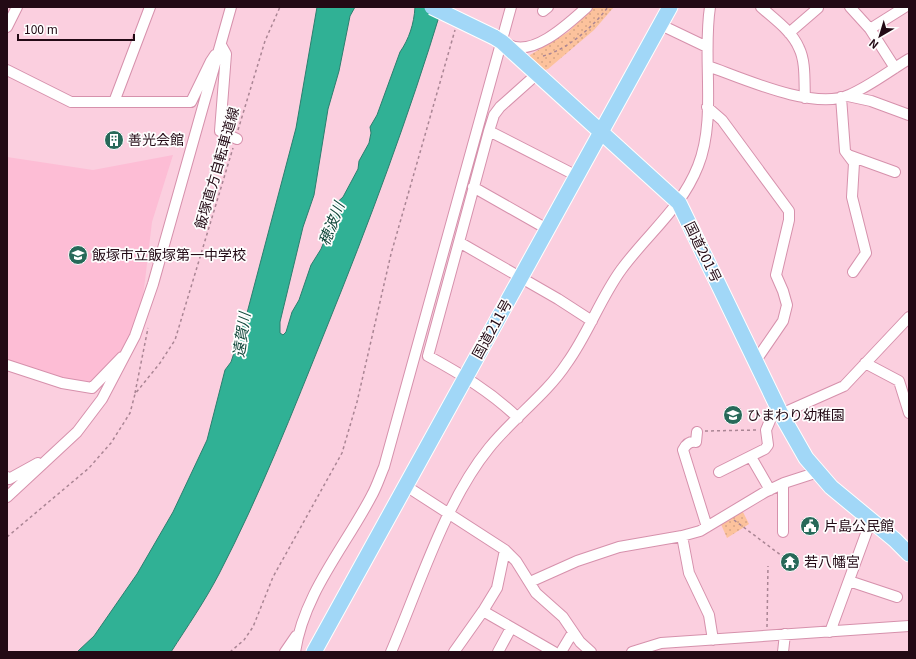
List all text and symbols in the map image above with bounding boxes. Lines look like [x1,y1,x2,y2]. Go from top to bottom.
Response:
scale bar [18,16,134,42]
north arrow [860,16,900,56]
text: 100 m [24,20,58,37]
text: N [865,36,881,54]
street label: 飯塚直方自転車道線 [189,104,243,231]
building icon: 善光会館 [103,129,125,151]
place label: 善光会館 [128,129,184,149]
water label: 穂波川 [313,197,349,248]
street label: 国道201号 [681,218,727,285]
school or university icon: 飯塚市立飯塚第一中学校 [67,244,89,266]
place label: 飯塚市立飯塚第一中学校 [92,244,246,264]
street label: 国道211号 [467,295,516,362]
water label: 遠賀川 [227,309,254,359]
school or university icon: ひまわり幼稚園 [722,404,744,426]
place label: ひまわり幼稚園 [747,404,845,424]
public building icon: 片島公民館 [799,515,821,537]
place label: 片島公民館 [824,515,894,535]
temple icon: 若八幡宮 [779,551,801,573]
place label: 若八幡宮 [804,551,860,571]

